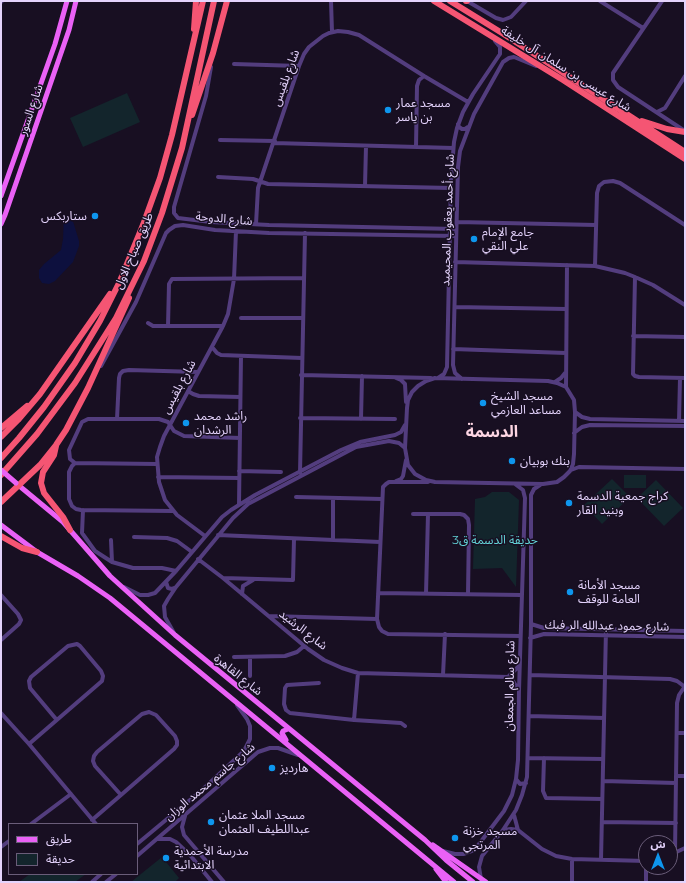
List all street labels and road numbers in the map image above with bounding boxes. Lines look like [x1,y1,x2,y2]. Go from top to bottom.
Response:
street label: شارع عيسى بن سلمان آل خليفة [498,23,634,115]
street label: شارع بلقيس [269,48,303,108]
street label: شارع السور [16,83,46,137]
street label: شارع أحمد يعقوب المحيميد [438,154,458,286]
street label: شارع الدوحة [195,209,253,229]
street label: طريق صباح الاول [111,211,157,291]
street label: شارع بلقيس [159,358,199,416]
street label: شارع الرشيد [276,607,330,653]
street label: شارع حمود عبدالله الر فبك [545,618,669,634]
street label: شارع سالم الجمعان [502,640,518,732]
street label: شارع القاهرة [211,651,265,699]
street label: شارع جاسم محمد الوزان [162,740,258,824]

